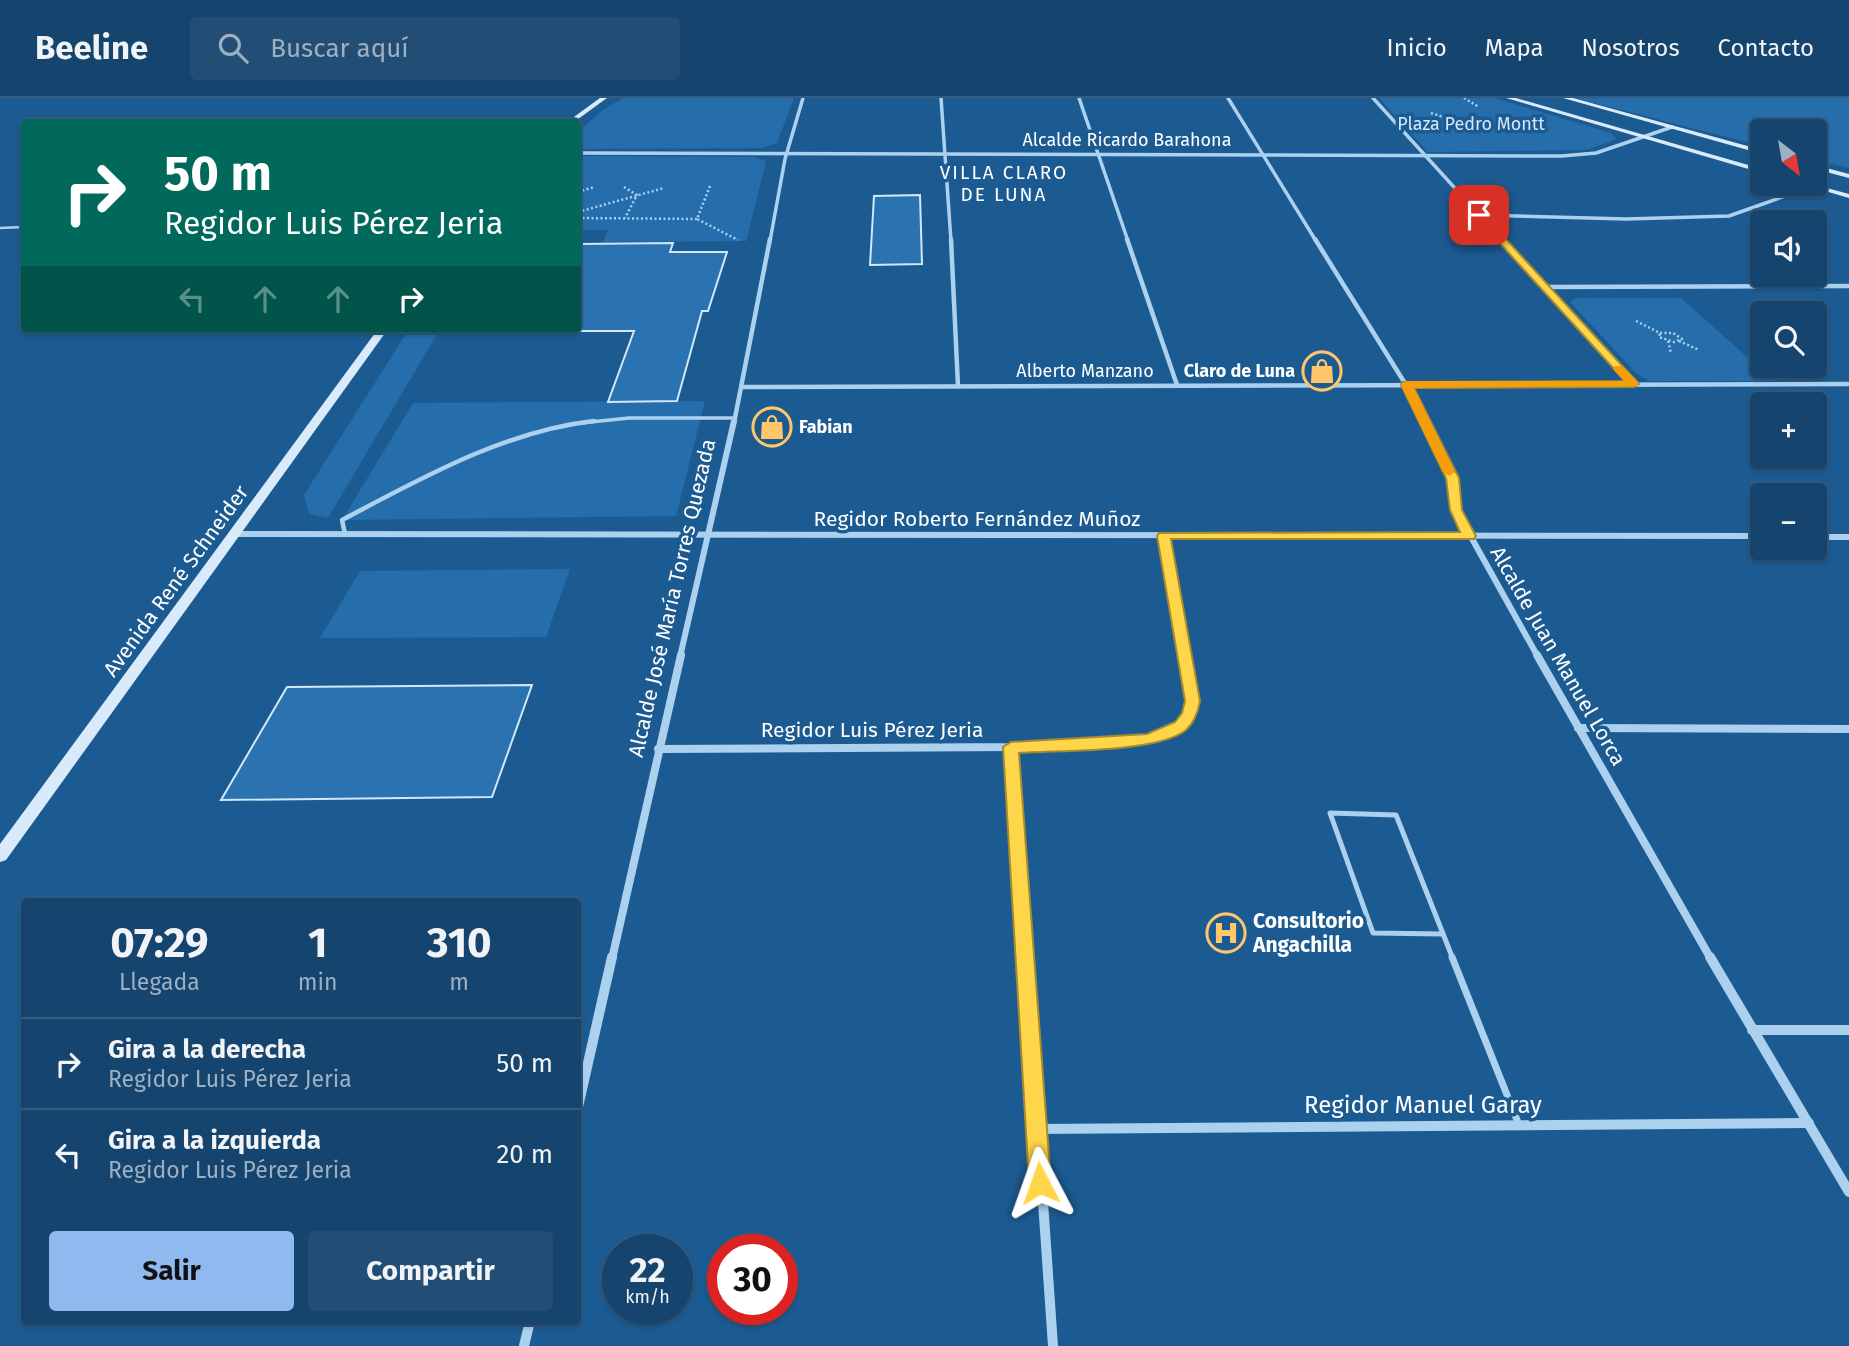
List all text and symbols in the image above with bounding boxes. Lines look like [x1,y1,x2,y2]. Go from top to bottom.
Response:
search box [190,17,680,80]
text: Beeline [35,28,148,68]
icon: search [214,29,252,67]
text: Buscar aquí [270,33,409,64]
text: Inicio [1387,34,1447,62]
text: Mapa [1485,34,1544,62]
text: Nosotros [1582,34,1680,62]
text: Contacto [1718,34,1814,62]
park label: Plaza Pedro Montt [1397,113,1545,135]
north arrow [1750,119,1827,196]
map controls [1750,119,1827,560]
street label: Alcalde Ricardo Barahona [1023,129,1231,151]
text: 50 m [164,144,272,203]
icon: right [49,147,140,238]
district label: VILLA CLARO DE LUNA [940,161,1068,206]
pin [1449,185,1509,245]
icon: arrive [1460,196,1498,234]
text: Regidor Luis Pérez Jeria [164,204,503,242]
button: sound [1750,210,1827,287]
icon: left [173,280,211,318]
icon: ahead [246,280,284,318]
icon: ahead [319,280,357,318]
icon: right [392,280,430,318]
button: search [1750,301,1827,378]
shop icon: Claro de Luna [1301,350,1343,392]
street label: Alberto Manzano [1016,360,1154,382]
place label: Claro de Luna [1184,360,1295,382]
button: + [1750,392,1827,469]
shop icon: Fabian [751,406,793,448]
place label: Fabian [799,416,853,438]
street label: Alcalde José María Torres Quezada [623,436,721,760]
street label: Avenida René Schneider [98,480,254,682]
button: − [1750,483,1827,560]
street label: Regidor Roberto Fernández Muñoz [814,506,1140,532]
street label: Alcalde Juan Manuel Lorca [1484,542,1632,770]
street label: Regidor Luis Pérez Jeria [761,717,983,743]
place label: Consultorio Angachilla [1252,908,1364,958]
hospital icon: Consultorio Angachilla [1205,912,1247,954]
text: 07:29 [110,918,209,968]
text: 1 [308,918,327,968]
text: 310 [427,918,492,968]
text: Llegada [119,968,200,996]
text: min [298,968,337,996]
text: m [449,968,469,996]
text: Gira a la derecha [108,1034,306,1065]
icon: right [49,1045,87,1083]
text: 50 m [496,1048,553,1079]
text: Regidor Luis Pérez Jeria [108,1065,352,1093]
street label: Regidor Manuel Garay [1304,1091,1542,1119]
text: Gira a la izquierda [108,1125,321,1156]
icon: left [49,1136,87,1174]
text: 20 m [496,1139,553,1170]
position arrow [1003,1146,1077,1220]
text: Regidor Luis Pérez Jeria [108,1156,352,1184]
button: Salir [49,1231,294,1311]
button: Compartir [308,1231,553,1311]
speed limit sign: 30 [707,1234,798,1325]
text: 22 [629,1249,666,1291]
text: km/h [625,1286,670,1308]

